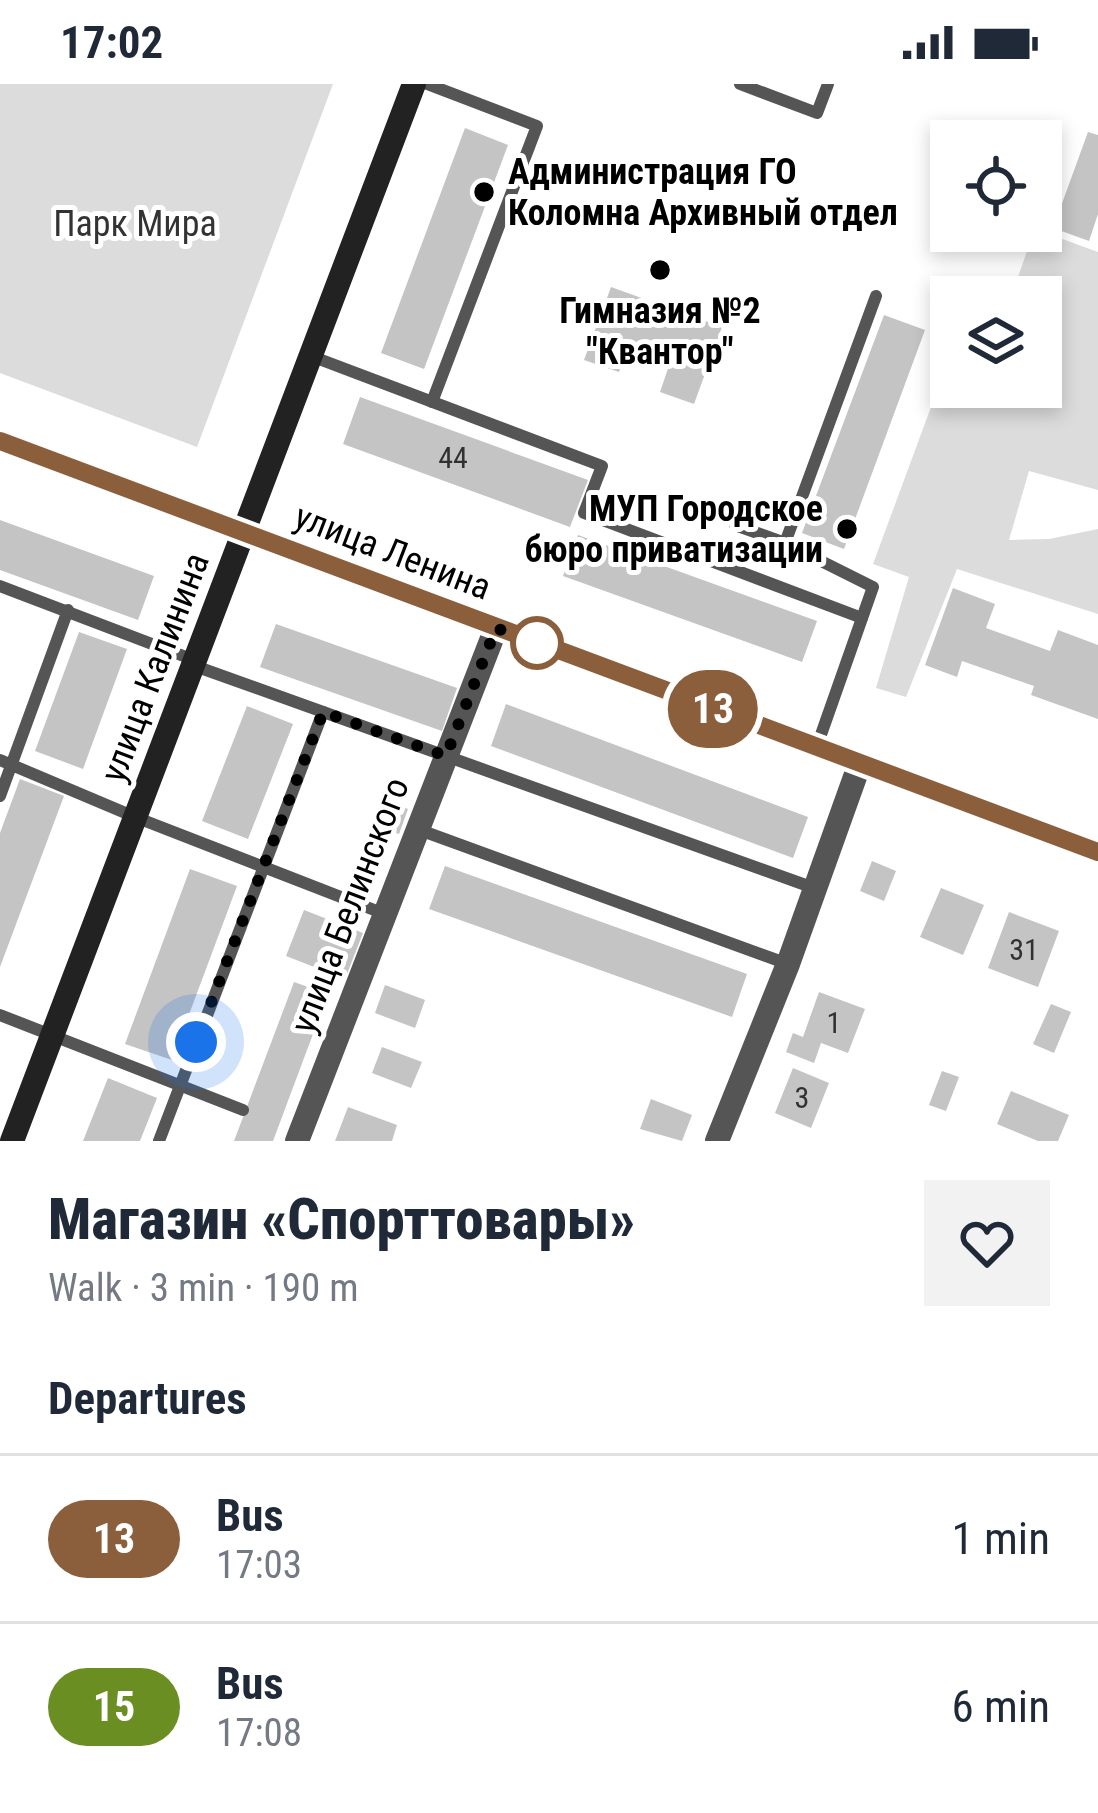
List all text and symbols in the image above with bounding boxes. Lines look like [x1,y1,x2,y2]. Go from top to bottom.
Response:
text: 17:02 [60,16,163,69]
map controls [930,120,1062,408]
button: locate [930,120,1062,252]
place label: Администрация ГО Коломна Архивный отдел [508,151,898,234]
marker: Администрация ГО Коломна Архивный отдел [471,179,497,205]
park label: Парк Мира [53,203,217,245]
marker: Гимназия №2 "Квантор" [647,257,673,283]
button: layers [930,276,1062,408]
place label: Гимназия №2 "Квантор" [559,290,761,373]
house number: 44 [438,440,468,475]
place label: МУП Городское бюро приватизации [524,488,823,571]
street label: улица Ленина [289,495,497,609]
marker: МУП Городское бюро приватизации [834,516,860,542]
street label: улица Калинина [92,547,218,788]
unlabelled marker [512,618,562,668]
line badge: 13 [659,670,767,748]
text: 13 [692,684,734,733]
street label: улица Белинского [282,772,418,1039]
house number: 31 [1009,932,1039,967]
house number: 1 [827,1005,841,1040]
your location [166,1012,226,1072]
house number: 3 [795,1080,809,1115]
button: heart [924,1180,1050,1306]
text: Магазин «Спорттовары» [48,1186,635,1253]
text: Walk · 3 min · 190 m [48,1265,359,1311]
text: Departures [48,1372,247,1425]
text: Bus [216,1489,284,1542]
text: 1 min [951,1512,1050,1565]
text: 13 [93,1514,135,1563]
text: 17:03 [216,1542,302,1588]
text: Bus [216,1657,284,1710]
text: 6 min [951,1680,1050,1733]
text: 15 [93,1682,135,1731]
text: 17:08 [216,1710,302,1756]

